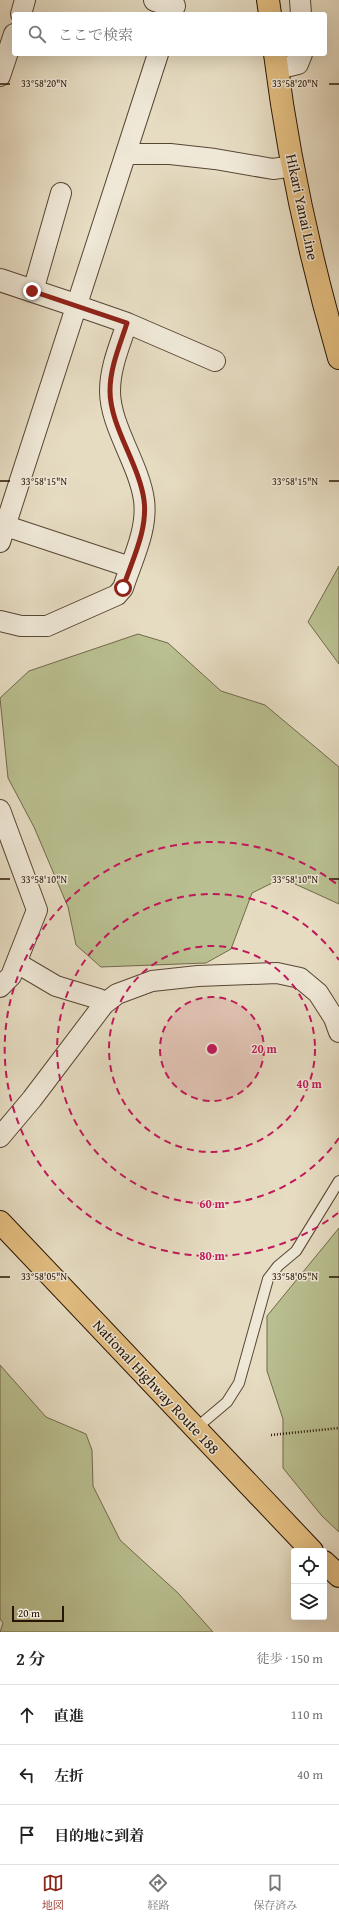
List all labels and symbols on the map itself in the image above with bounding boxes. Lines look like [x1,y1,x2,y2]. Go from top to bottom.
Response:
text: 33°58'20"N [21,76,67,91]
text: 33°58'20"N [272,76,318,91]
street label: Hikari Yanai Line [281,152,324,262]
route end [23,282,41,300]
text: 33°58'15"N [21,474,67,489]
text: 33°58'15"N [272,474,318,489]
route start [114,579,132,597]
text: 33°58'10"N [21,872,67,887]
text: 33°58'10"N [272,872,318,887]
text: 20 m [251,1040,277,1057]
centre of rings [205,1042,219,1056]
text: 40 m [296,1075,322,1092]
text: 60 m [199,1195,225,1212]
text: 80 m [199,1247,225,1264]
text: 33°58'05"N [21,1269,67,1284]
text: 33°58'05"N [272,1269,318,1284]
street label: National Highway Route 188 [88,1315,224,1459]
scale bar [12,1604,64,1623]

